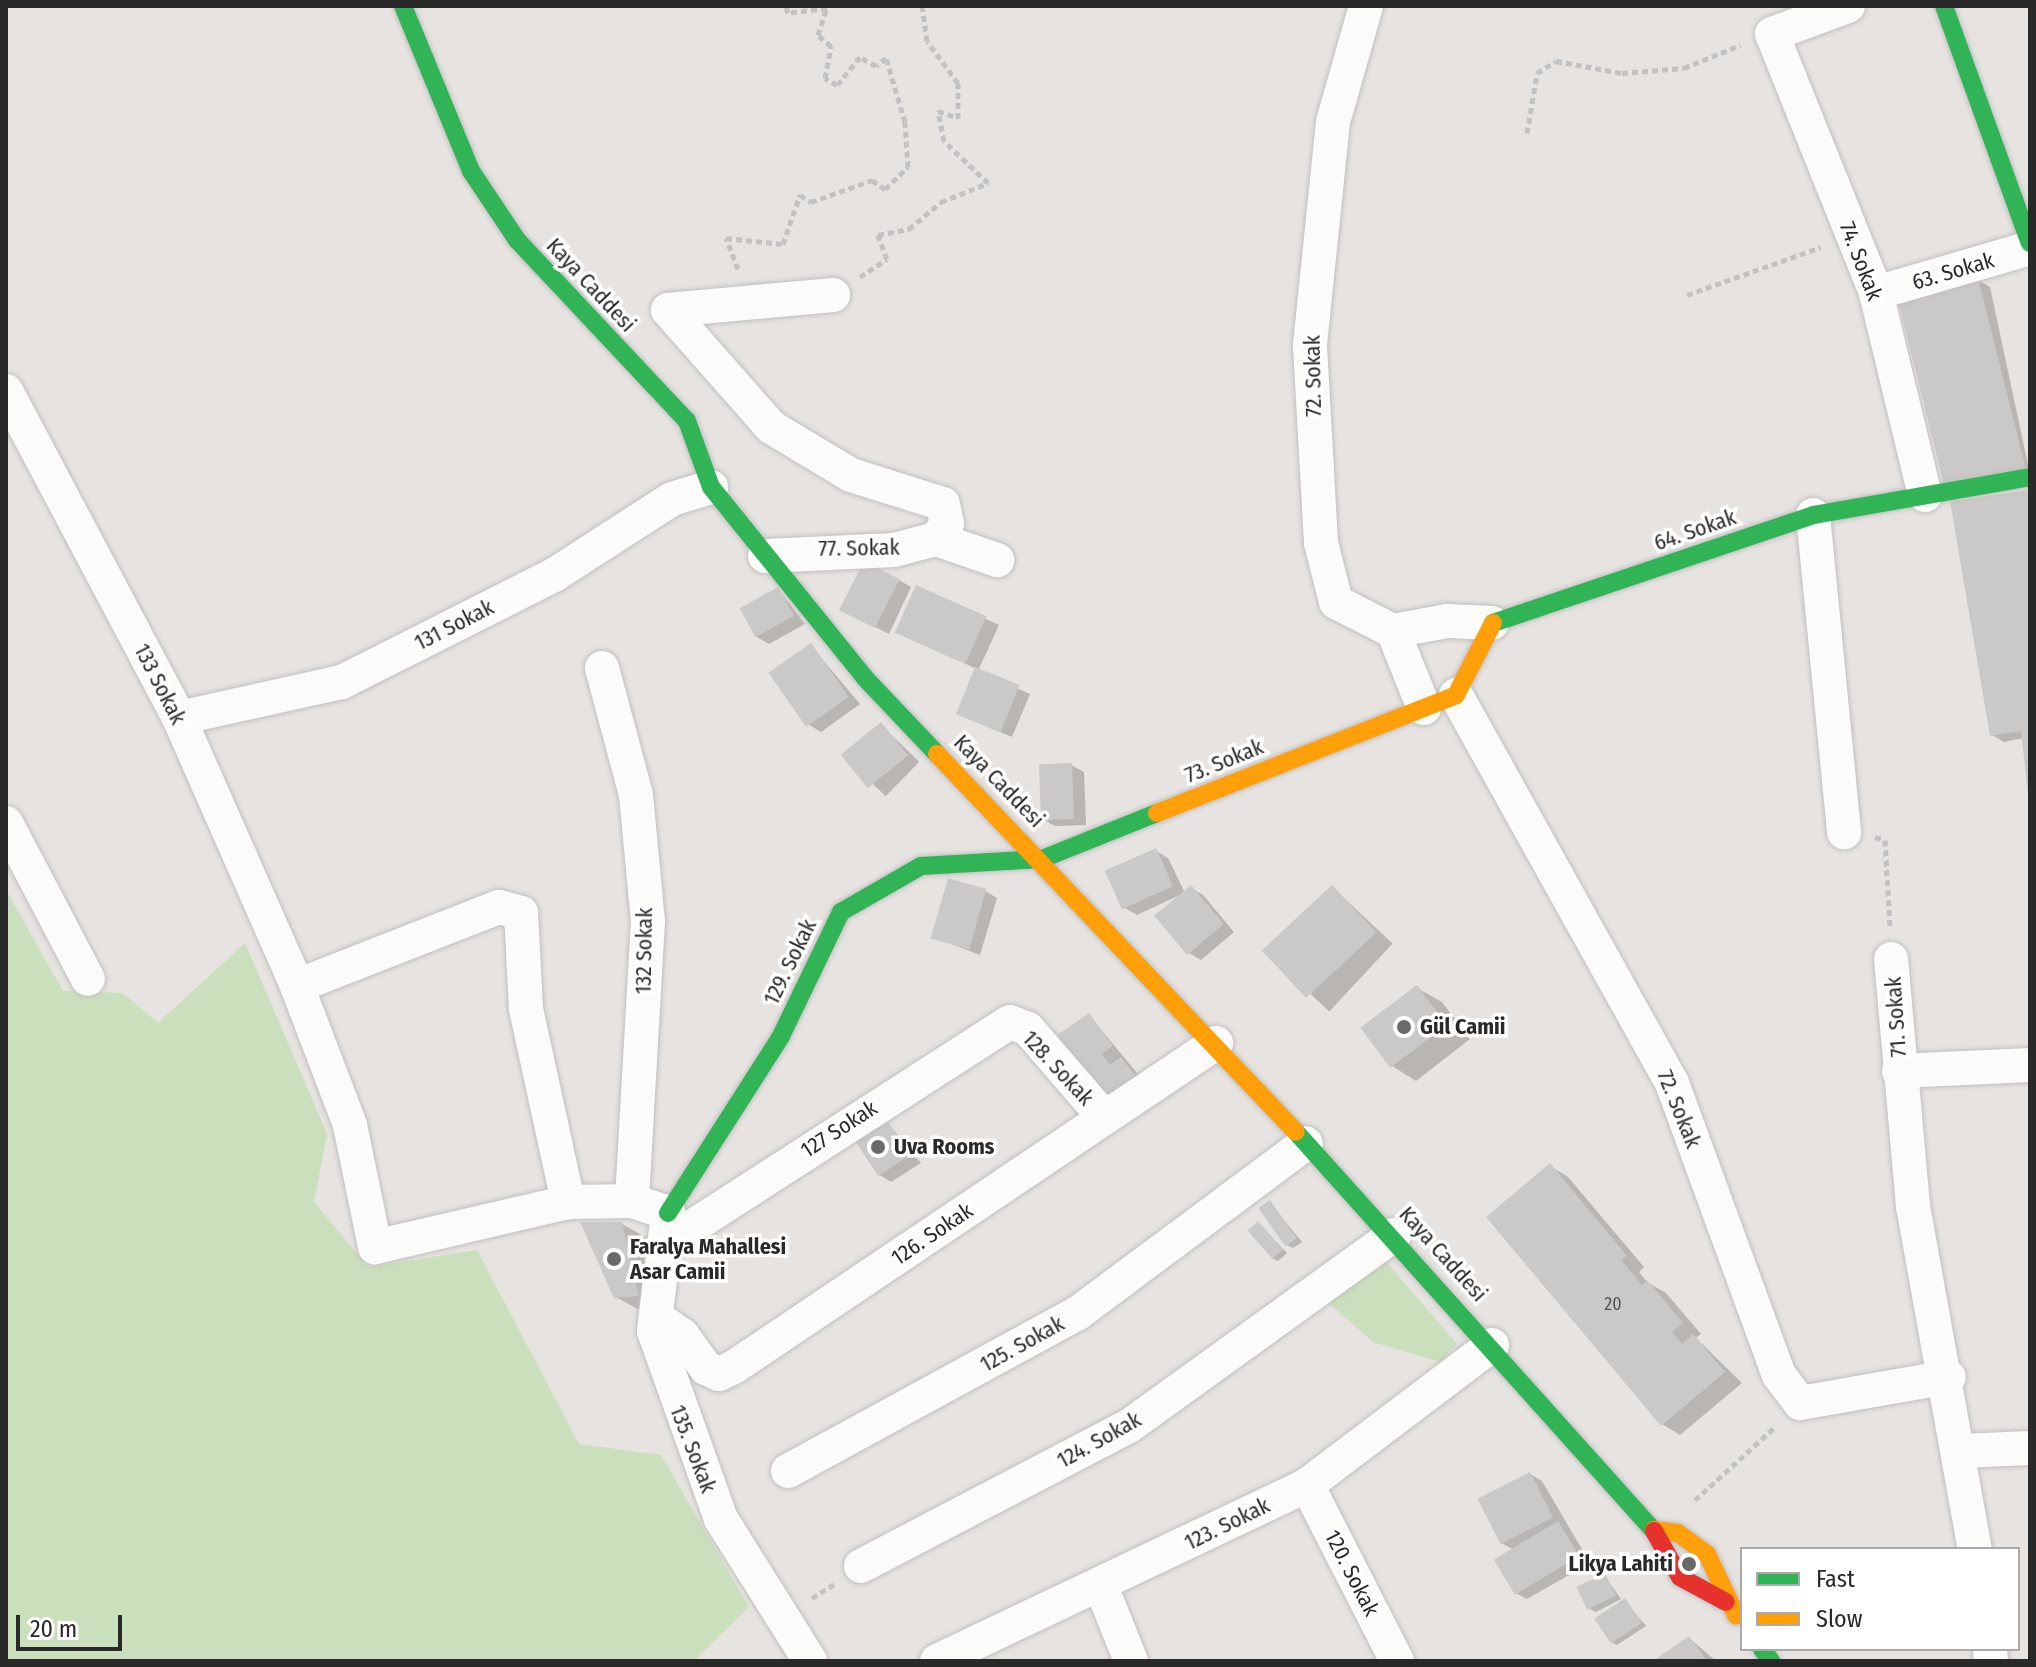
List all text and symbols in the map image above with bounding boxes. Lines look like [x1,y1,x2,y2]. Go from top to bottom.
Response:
street label: 74. Sokak [1834,218,1888,304]
street label: Kaya Caddesi [541,233,641,337]
street label: 63. Sokak [1909,247,1997,295]
street label: 72. Sokak [1299,335,1327,417]
street label: 64. Sokak [1651,504,1739,556]
street label: 77. Sokak [818,534,900,562]
street label: 131 Sokak [410,594,498,656]
street label: 133 Sokak [128,639,192,729]
street label: Kaya Caddesi [948,729,1050,833]
street label: 73. Sokak [1181,733,1267,789]
street label: 132 Sokak [630,907,658,995]
street label: 129. Sokak [758,915,822,1009]
street label: 71. Sokak [1880,976,1912,1058]
place label: Gül Camii [1420,1014,1505,1040]
marker: Gül Camii [1395,1018,1413,1036]
street label: 128. Sokak [1017,1025,1099,1111]
street label: 72. Sokak [1651,1066,1707,1152]
street label: 127 Sokak [796,1095,882,1163]
place label: Uva Rooms [894,1134,994,1160]
marker: Uva Rooms [869,1138,887,1156]
street label: 126. Sokak [886,1197,978,1271]
street label: Kaya Caddesi [1394,1201,1492,1307]
place label: Faralya Mahallesi Asar Camii [630,1233,786,1284]
marker: Faralya Mahallesi Asar Camii [605,1250,623,1268]
house number: 20 [1604,1293,1622,1315]
street label: 125. Sokak [976,1310,1068,1378]
street label: 135. Sokak [664,1401,722,1497]
street label: 124. Sokak [1052,1406,1146,1474]
street label: 123. Sokak [1180,1492,1274,1556]
street label: 120. Sokak [1319,1526,1385,1620]
legend [1740,1547,2020,1651]
place label: Likya Lahiti [1569,1551,1673,1577]
marker: Likya Lahiti [1680,1555,1698,1573]
text: Fast [1816,1565,1855,1593]
scale bar [20,1599,126,1649]
text: Slow [1816,1605,1862,1633]
text: 20 m [30,1615,77,1643]

